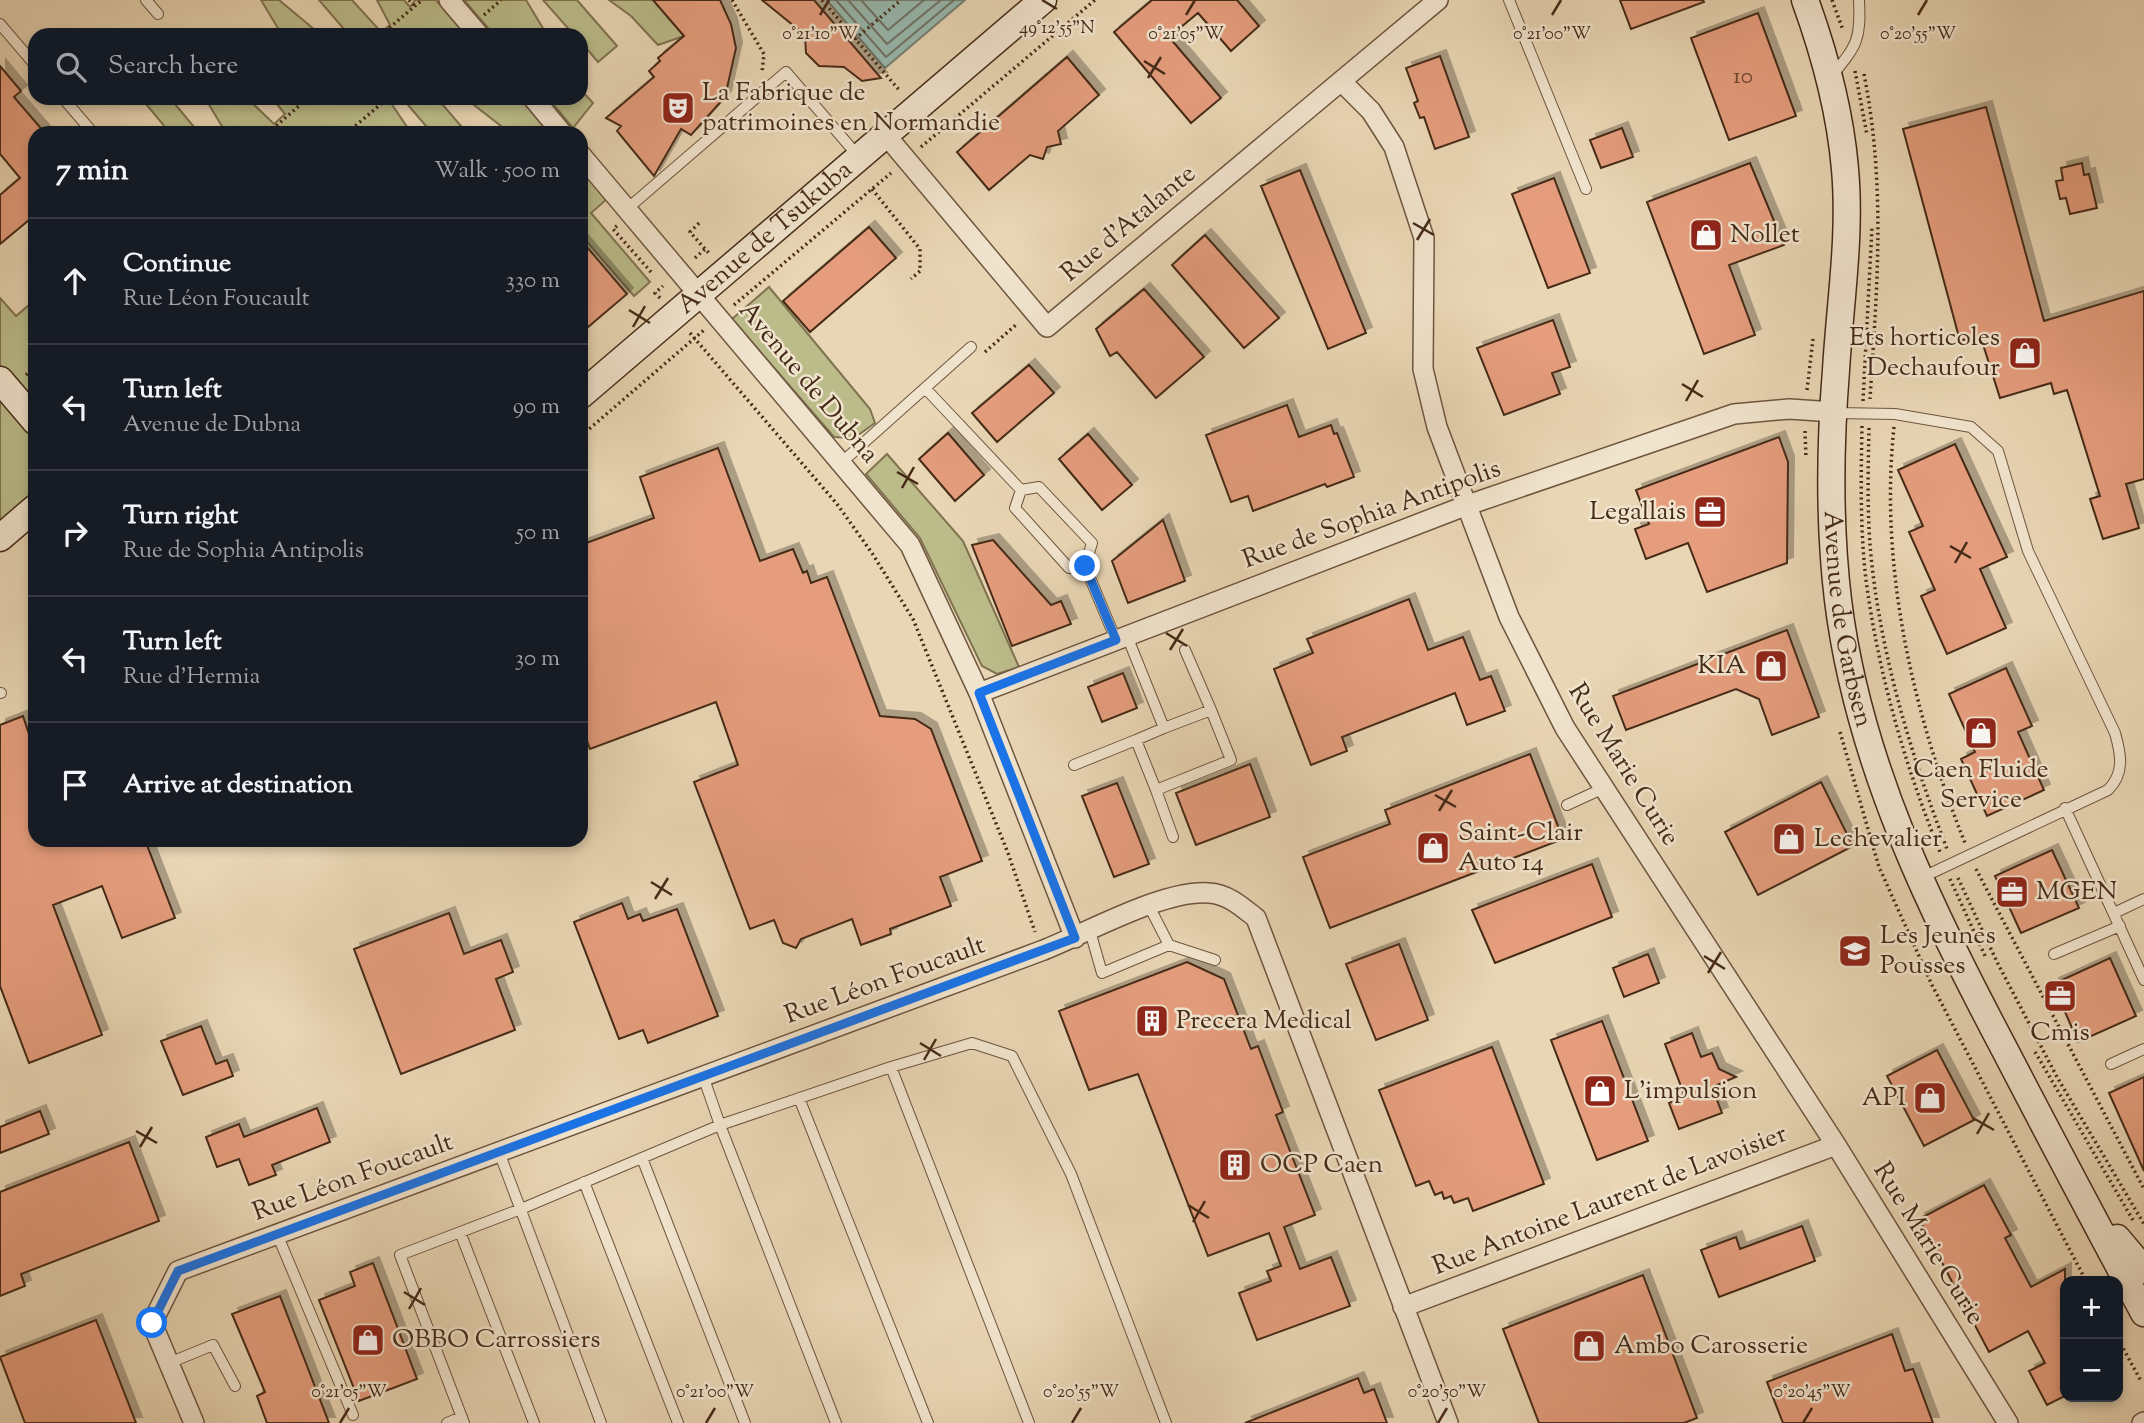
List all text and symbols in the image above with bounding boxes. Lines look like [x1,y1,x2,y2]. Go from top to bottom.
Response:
text: 49°12'55"N [1019,16,1095,42]
text: 0°21'10"W [782,22,858,48]
text: 0°21'05"W [1148,22,1224,48]
text: 0°21'00"W [1513,22,1591,48]
text: 0°20'55"W [1880,22,1956,48]
search box [28,28,588,105]
icon: search [52,48,90,86]
text: Search here [108,48,238,85]
house number: 10 [1733,61,1753,94]
place label: La Fabrique de patrimoines en Normandie [702,75,1000,142]
theatre icon: La Fabrique de patrimoines en Normandie [659,89,697,127]
text: 7 min [56,150,128,193]
street label: Avenue de Tsukuba [669,152,861,323]
text: Walk · 500 m [434,155,560,188]
street label: Rue d'Atalante [1054,156,1204,292]
shop icon: Nollet [1687,216,1725,254]
place label: Nollet [1730,217,1800,254]
text: Continue [123,246,231,283]
icon: ahead [56,262,94,300]
text: 330 m [506,265,560,298]
text: Rue Léon Foucault [123,283,310,316]
street label: Avenue de Dubna [729,294,887,472]
place label: Ets horticoles Dechaufour [1849,320,2000,387]
shop icon: Ets horticoles Dechaufour [2006,334,2044,372]
text: Turn left [123,372,222,409]
icon: left [56,388,94,426]
text: 90 m [513,391,560,424]
text: Avenue de Dubna [123,409,301,442]
street label: Rue de Sophia Antipolis [1238,451,1506,579]
office icon: Legallais [1691,493,1729,531]
place label: Legallais [1589,494,1686,531]
text: Turn right [123,498,238,535]
street label: Avenue de Garbsen [1813,510,1882,732]
icon: right [56,514,94,552]
text: 50 m [516,517,560,550]
text: Rue de Sophia Antipolis [123,535,364,568]
route end [1069,550,1100,581]
text: Turn left [123,624,222,661]
icon: left [56,640,94,678]
text: 30 m [515,643,560,676]
shop icon: KIA [1752,647,1790,685]
place label: KIA [1698,648,1746,685]
text: Rue d'Hermia [123,661,260,694]
street label: Rue Marie Curie [1558,677,1688,853]
shop icon: Caen Fluide Service [1962,714,2000,752]
place label: Caen Fluide Service [1913,752,2049,819]
icon: arrive [56,766,94,804]
text: Arrive at destination [123,767,353,804]
place label: Saint-Clair Auto 14 [1458,815,1583,882]
shop icon: Lechevalier [1770,820,1808,858]
place label: Lechevalier [1814,821,1942,858]
shop icon: Saint-Clair Auto 14 [1414,829,1452,867]
office icon: MGEN [1993,873,2031,911]
place label: MGEN [2036,874,2117,911]
place label: Les Jeunes Pousses [1880,918,1996,985]
street label: Rue Léon Foucault [780,928,991,1034]
school or university icon: Les Jeunes Pousses [1836,932,1874,970]
office icon: Cmis [2041,977,2079,1015]
building icon: Precera Medical [1133,1002,1171,1040]
place label: Precera Medical [1176,1003,1352,1040]
place label: Cmis [2030,1015,2090,1052]
shop icon: L'impulsion [1581,1072,1619,1110]
place label: L'impulsion [1624,1073,1757,1110]
shop icon: API [1911,1079,1949,1117]
place label: API [1862,1080,1906,1117]
street label: Rue Antoine Laurent de Lavoisier [1427,1116,1793,1286]
street label: Rue Léon Foucault [248,1125,459,1231]
building icon: OCP Caen [1216,1146,1254,1184]
place label: OCP Caen [1260,1147,1383,1184]
street label: Rue Marie Curie [1863,1156,1993,1332]
map controls [2060,1276,2123,1402]
button: + [2060,1276,2123,1339]
route start [136,1307,167,1338]
shop icon: OBBO Carrossiers [349,1321,387,1359]
place label: OBBO Carrossiers [392,1322,600,1359]
shop icon: Ambo Carosserie [1570,1327,1608,1365]
place label: Ambo Carosserie [1614,1328,1808,1365]
button: − [2060,1339,2123,1402]
text: 0°21'05"W [311,1380,387,1406]
text: 0°21'00"W [676,1380,754,1406]
text: 0°20'55"W [1043,1380,1119,1406]
text: 0°20'50"W [1408,1380,1486,1406]
text: 0°20'45"W [1774,1380,1851,1406]

